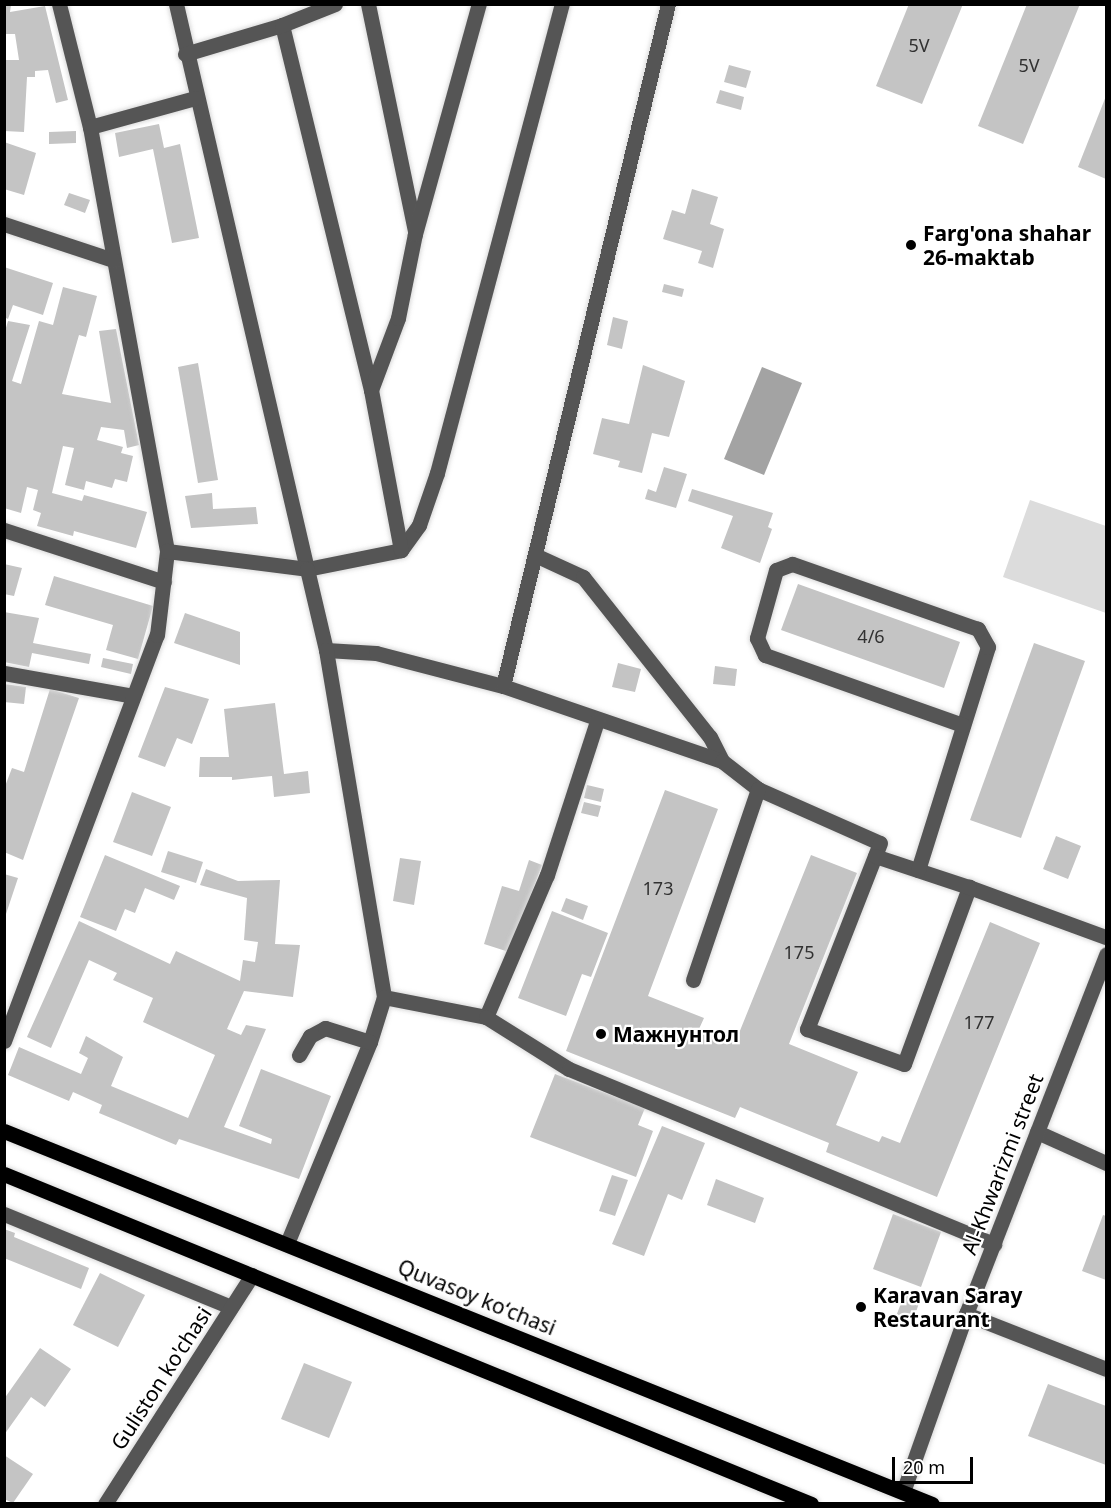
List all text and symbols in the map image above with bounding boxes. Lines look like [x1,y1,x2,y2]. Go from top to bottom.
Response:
house number: 5V [908,34,930,56]
house number: 5V [1018,54,1040,76]
place label: Farg'ona shahar 26-maktab [923,220,1091,270]
marker: Farg'ona shahar 26-maktab [904,238,918,252]
house number: 4/6 [857,625,885,647]
house number: 173 [643,877,673,899]
house number: 175 [784,941,814,963]
house number: 177 [964,1011,994,1033]
place label: Мажнунтол [613,1021,739,1047]
marker: Мажнунтол [594,1027,608,1041]
street label: Al-Khwarizmi street [956,1070,1048,1258]
street label: Quvasoy koʻchasi [394,1254,560,1340]
place label: Karavan Saray Restaurant [873,1282,1022,1332]
marker: Karavan Saray Restaurant [854,1300,868,1314]
street label: Guliston ko'chasi [105,1302,217,1454]
scale bar [895,1445,976,1483]
text: 20 m [903,1455,945,1479]

